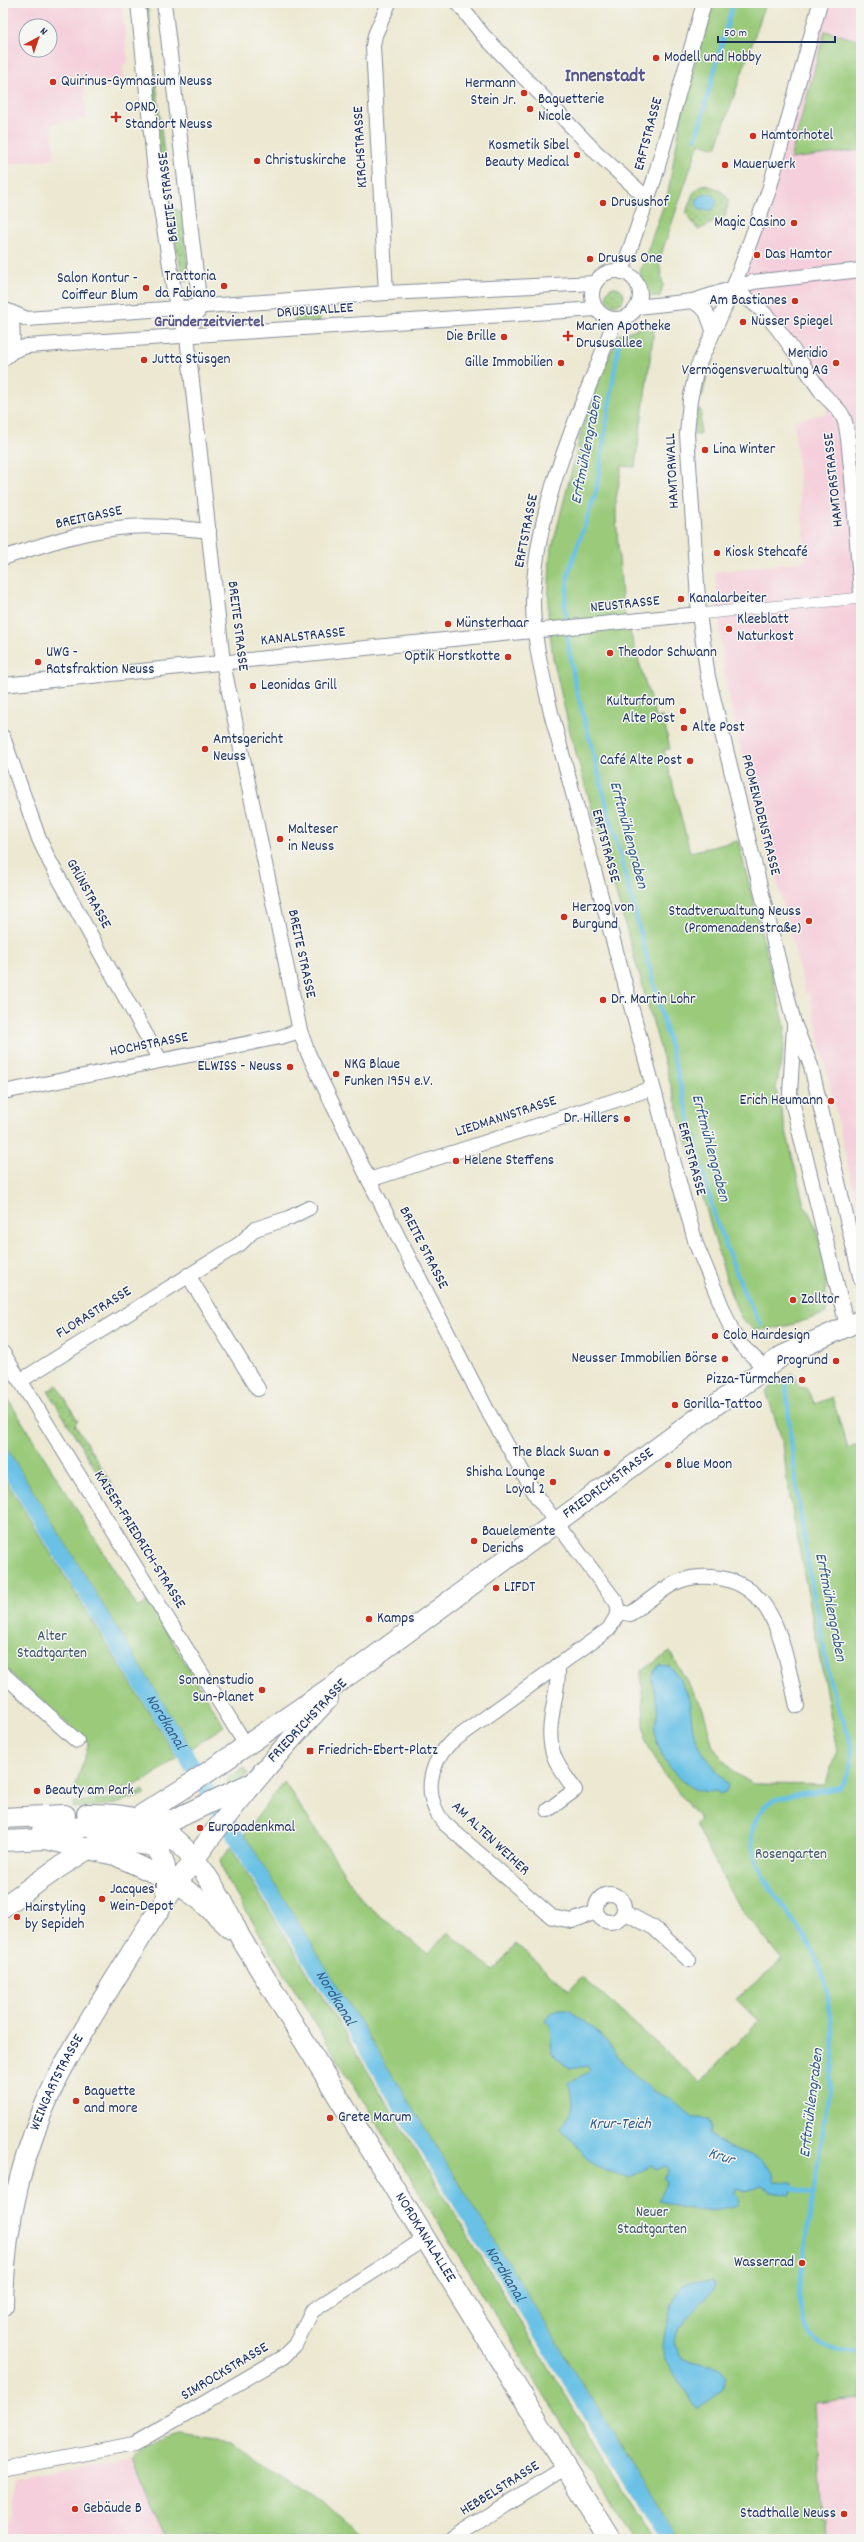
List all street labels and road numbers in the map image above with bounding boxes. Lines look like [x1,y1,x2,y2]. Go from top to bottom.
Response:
street label: ERFTSTRASSE [629,95,669,173]
street label: KIRCHSTRASSE [348,105,374,189]
street label: BREITE STRASSE [153,151,185,243]
street label: DRUSUSALLEE [276,297,354,325]
street label: HAMTORSTRASSE [818,432,850,528]
street label: HAMTORWALL [660,433,686,509]
street label: ERFTSTRASSE [509,492,545,570]
street label: BREITGASSE [54,500,125,536]
street label: BREITE STRASSE [221,580,253,672]
street label: NEUSTRASSE [589,590,661,620]
street label: KANALSTRASSE [260,622,347,652]
street label: PROMENADENSTRASSE [734,752,786,878]
street label: ERFTSTRASSE [585,807,625,885]
street label: GRÜNSTRASSE [60,855,116,933]
street label: BREITE STRASSE [281,908,321,1001]
street label: HOCHSTRASSE [108,1027,190,1063]
street label: LIEDMANNSTRASSE [453,1090,560,1144]
street label: ERFTSTRASSE [671,1120,711,1198]
street label: BREITE STRASSE [393,1203,453,1293]
street label: FLORASTRASSE [52,1281,136,1345]
street label: FRIEDRICHSTRASSE [558,1443,659,1525]
street label: KAISER-FRIEDRICH-STRASSE [88,1467,191,1613]
street label: FRIEDRICHSTRASSE [263,1674,353,1768]
street label: AM ALTEN WEIHER [446,1797,534,1881]
street label: WEINGARTSTRASSE [25,2030,90,2134]
street label: NORDKANALALLEE [389,2189,461,2287]
street label: SIMROCKSTRASSE [177,2337,273,2407]
street label: HEBBELSTRASSE [456,2456,544,2522]

